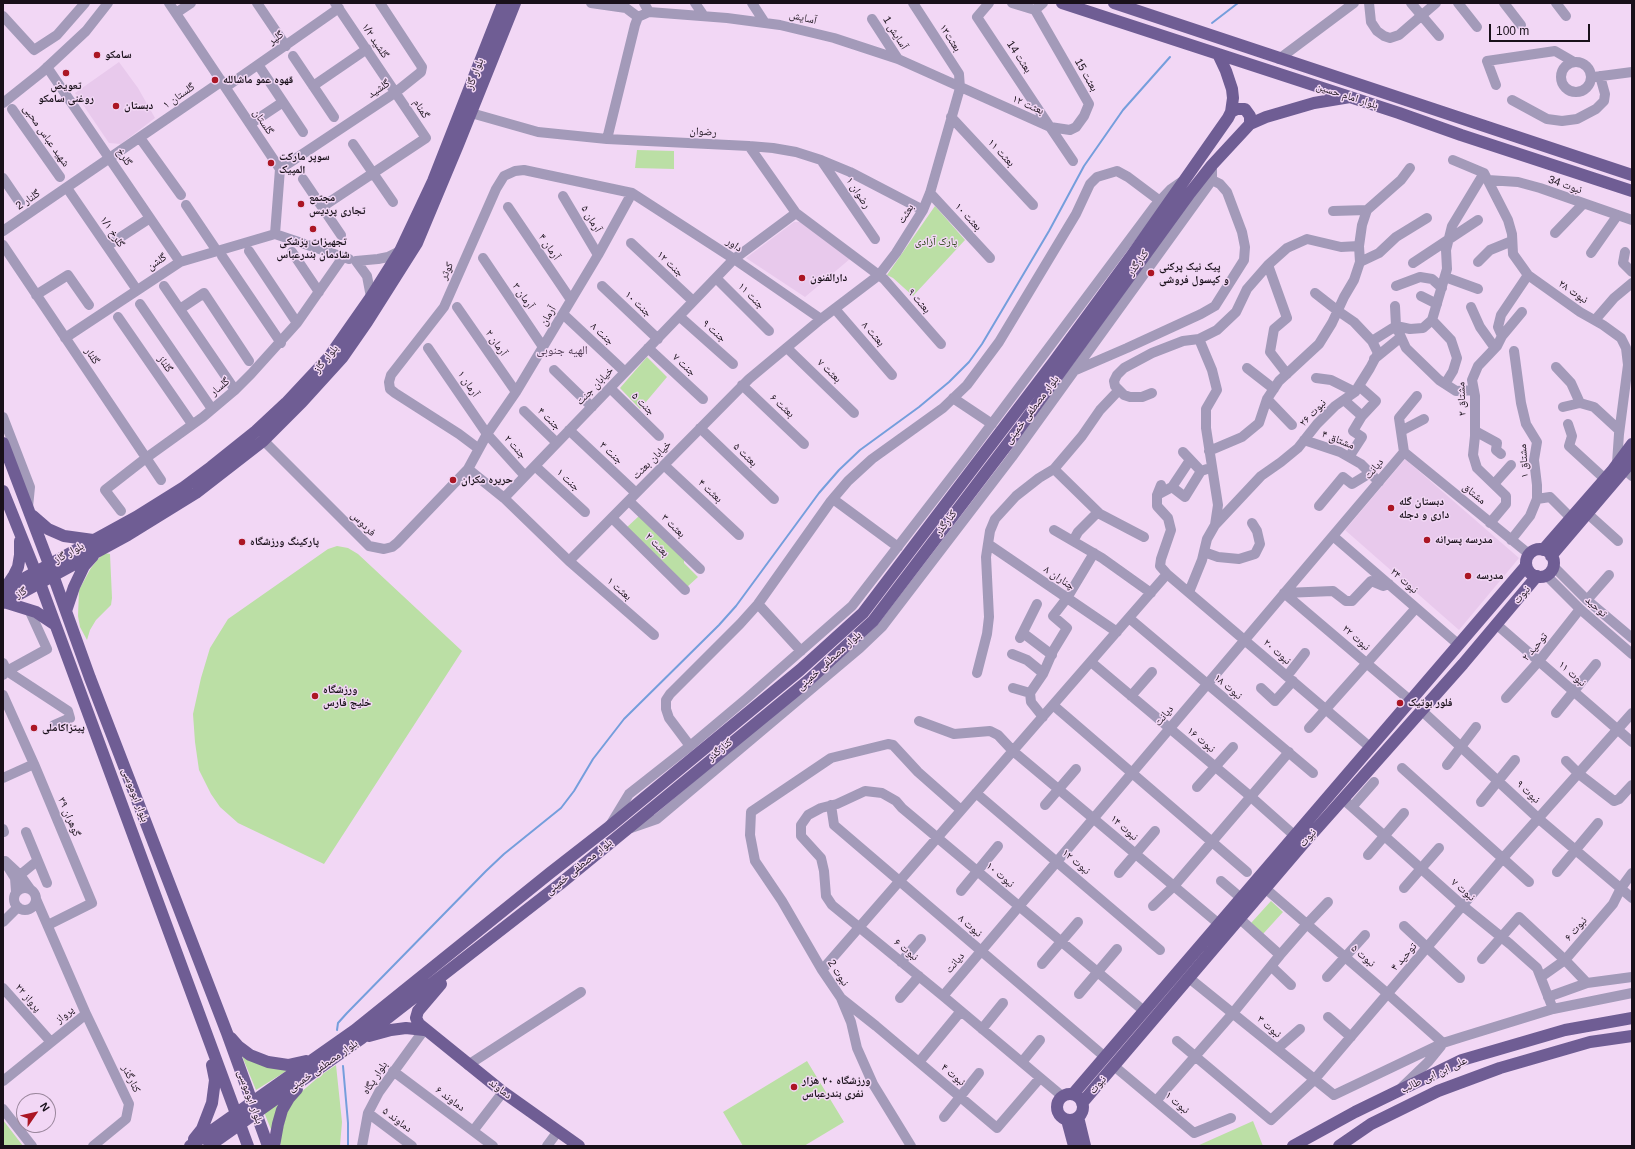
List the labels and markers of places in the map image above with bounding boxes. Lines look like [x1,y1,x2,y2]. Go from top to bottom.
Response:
place label: سامکو [105,48,132,62]
marker: سامکو [92,50,102,60]
marker: تعویض روغنی سامکو [61,68,71,78]
place label: قهوه عمو ماشالله [223,73,293,87]
marker: قهوه عمو ماشالله [210,75,220,85]
place label: تعویض روغنی سامکو [38,79,94,105]
place label: دبستان [124,99,153,113]
marker: دبستان [111,101,121,111]
place label: سوپر مارکت المپیک [279,150,330,176]
marker: سوپر مارکت المپیک [266,158,276,168]
place label: مجتمع تجاری پردیس [309,191,365,217]
marker: مجتمع تجاری پردیس [296,199,306,209]
marker: تجهیزات پزشکی شادمان بندرعباس [308,224,318,234]
place label: تجهیزات پزشکی شادمان بندرعباس [276,235,350,261]
place label: پیک نیک پرکنی و کپسول فروشی [1159,260,1229,286]
marker: پیک نیک پرکنی و کپسول فروشی [1146,268,1156,278]
place label: دارالفنون [810,271,847,285]
marker: دارالفنون [797,273,807,283]
place label: حریره مکران [461,473,513,487]
marker: حریره مکران [448,475,458,485]
place label: دبستان گله داری و دجله [1399,495,1449,521]
marker: دبستان گله داری و دجله [1386,503,1396,513]
place label: مدرسه پسرانه [1435,533,1493,547]
place label: پارکینگ ورزشگاه [250,535,319,549]
marker: مدرسه پسرانه [1422,535,1432,545]
marker: پارکینگ ورزشگاه [237,537,247,547]
place label: مدرسه [1476,569,1504,583]
marker: مدرسه [1463,571,1473,581]
place label: ورزشگاه خلیج فارس [323,683,371,709]
marker: ورزشگاه خلیج فارس [310,691,320,701]
place label: فلور بوتیک [1408,696,1453,710]
marker: فلور بوتیک [1395,698,1405,708]
place label: پیتزاکاملی [42,721,85,735]
marker: پیتزاکاملی [29,723,39,733]
place label: ورزشگاه ۲۰ هزار نفری بندرعباس [802,1074,871,1100]
marker: ورزشگاه ۲۰ هزار نفری بندرعباس [789,1082,799,1092]

